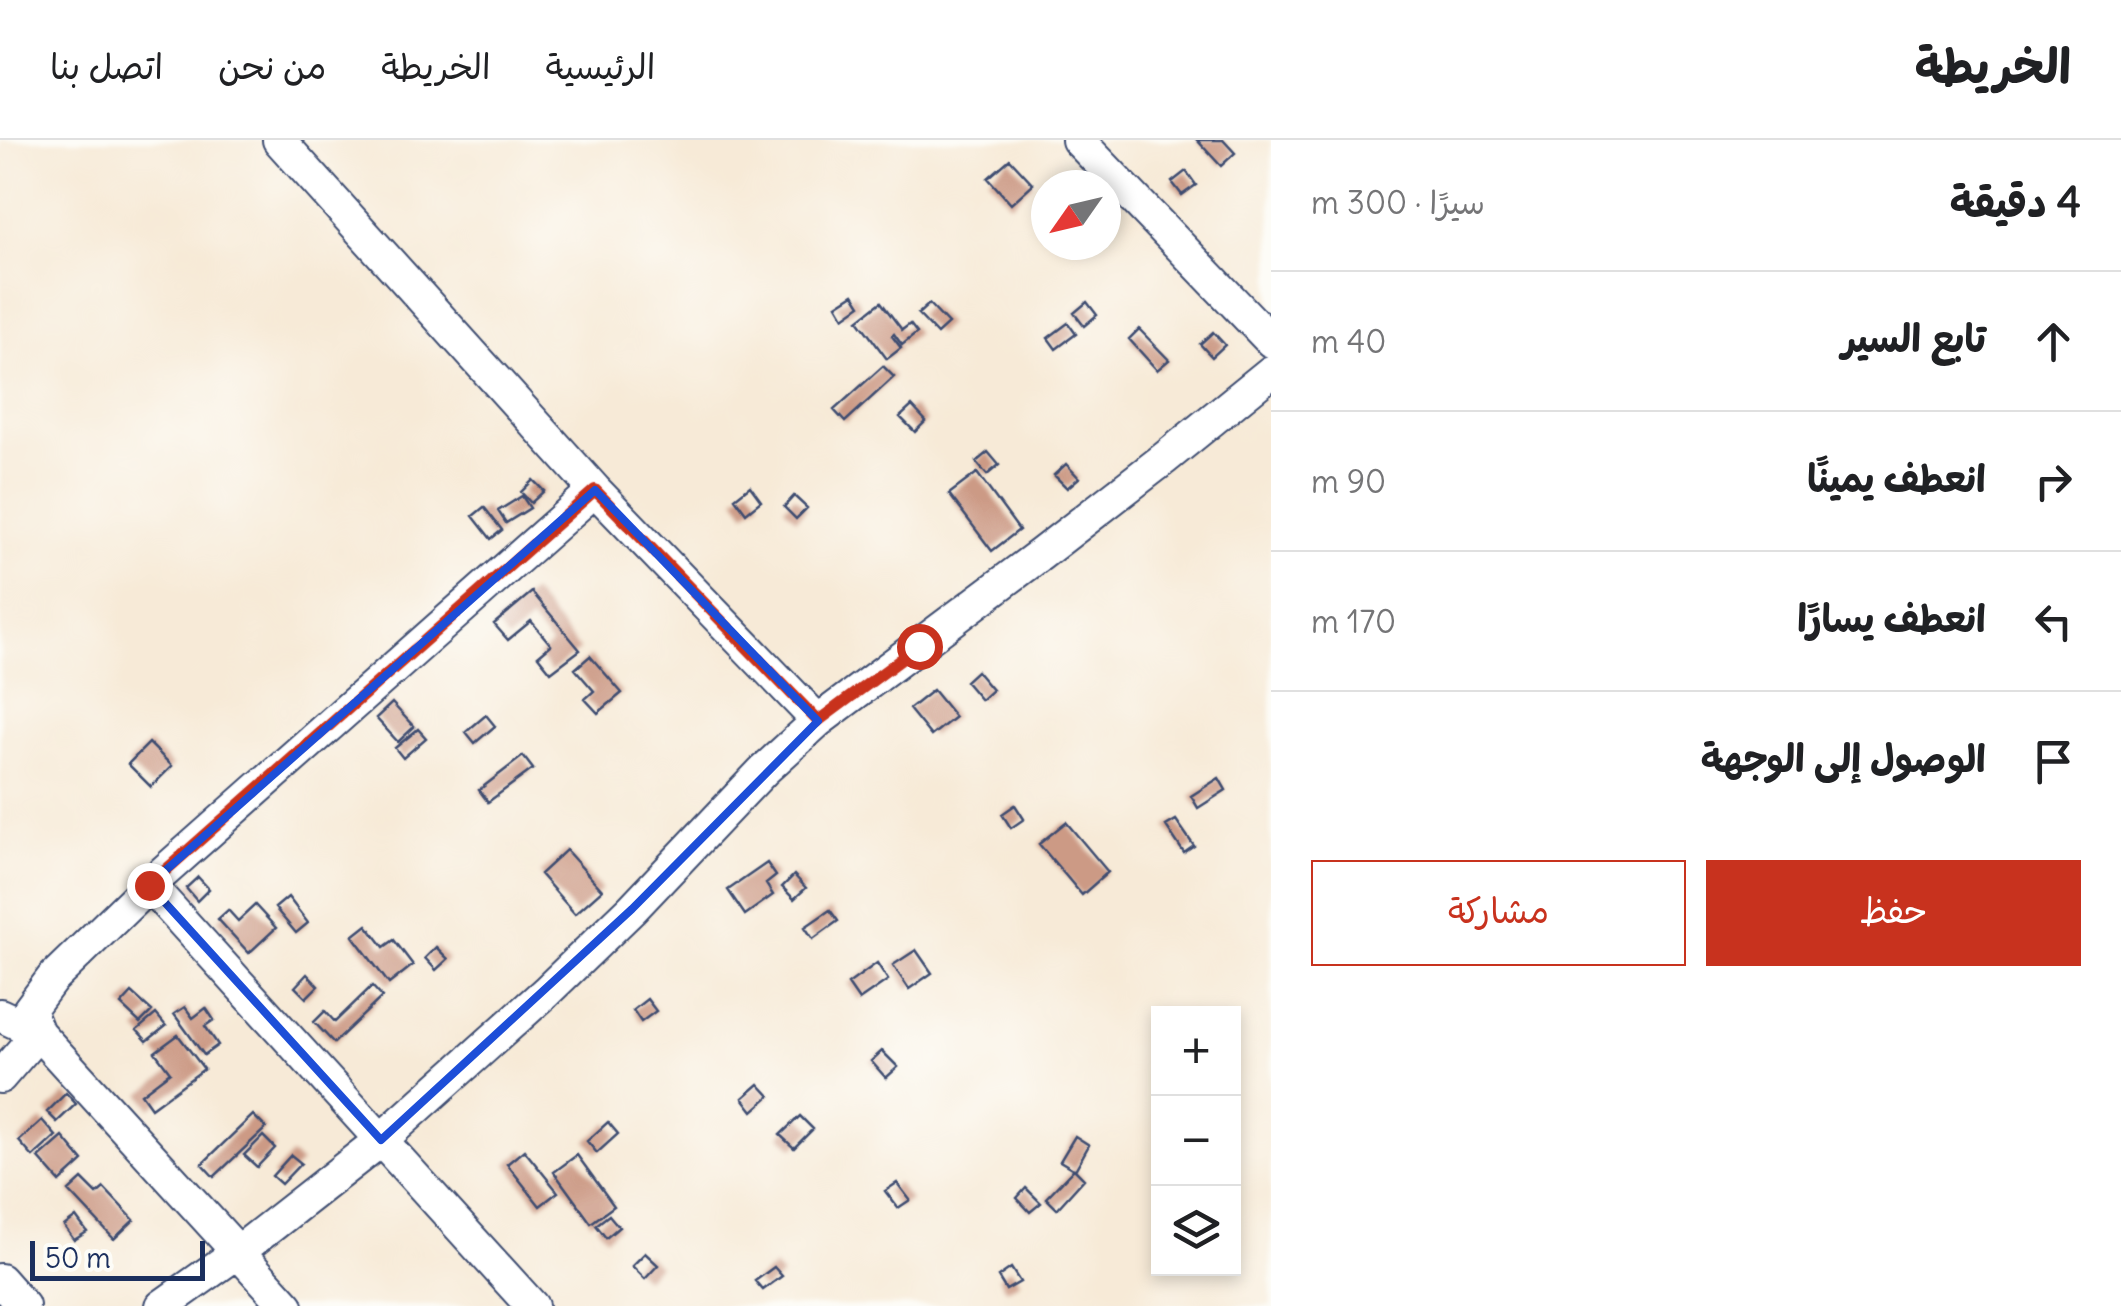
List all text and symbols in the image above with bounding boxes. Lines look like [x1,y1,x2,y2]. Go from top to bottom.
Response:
text: الخريطة [1915,36,2071,96]
text: اتصل بنا [50,44,163,88]
text: من نحن [218,44,326,88]
text: الخريطة [381,44,491,88]
text: الرئيسية [546,44,655,88]
north arrow [1031,170,1121,260]
text: 4 دقيقة [1950,176,2081,228]
text: سيرًا · 300 m [1311,182,1485,223]
icon: ahead [2026,314,2081,369]
text: تابع السير [1842,315,1986,362]
text: 40 m [1311,321,1386,362]
icon: right [2026,454,2081,509]
text: انعطف يمينًا [1807,455,1986,502]
text: 90 m [1311,461,1386,502]
icon: left [2026,594,2081,649]
text: انعطف يسارًا [1797,595,1986,642]
text: 170 m [1311,601,1396,642]
route start [897,624,943,670]
icon: arrive [2026,734,2081,789]
text: الوصول إلى الوجهة [1701,735,1986,782]
button: مشاركة [1311,860,1686,966]
button: حفظ [1706,860,2081,966]
route end [127,863,173,909]
map controls [1151,1006,1241,1276]
button: + [1151,1006,1241,1096]
button: − [1151,1096,1241,1186]
button: layers [1151,1186,1241,1276]
scale bar [30,1236,205,1280]
text: 50 m [45,1240,111,1276]

